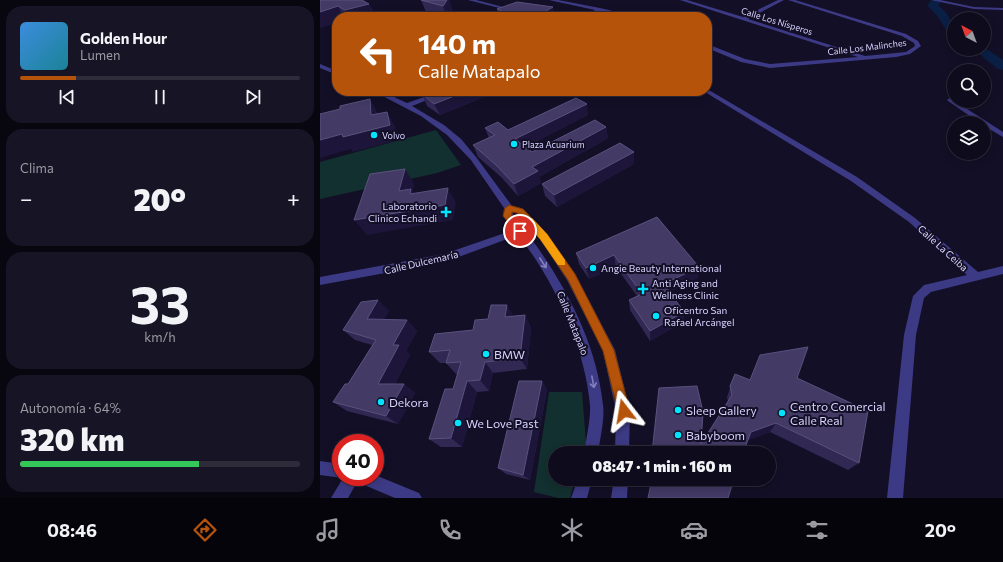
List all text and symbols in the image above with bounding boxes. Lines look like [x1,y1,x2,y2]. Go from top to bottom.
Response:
street label: Calle Los Nísperos [740,5,814,37]
north arrow [947,12,991,56]
map controls [947,12,991,160]
text: 140 m [418,26,496,60]
icon: left [352,28,404,80]
text: Golden Hour [80,29,167,47]
street label: Calle Los Malinches [827,37,907,57]
text: Lumen [80,47,120,63]
text: Calle Matapalo [418,60,540,82]
button: search [947,64,991,108]
icon: previous [56,86,78,108]
icon: pause [149,86,171,108]
icon: next [242,86,264,108]
button: layers [947,116,991,160]
marker: Volvo [369,130,379,140]
place label: Volvo [382,130,405,141]
marker: Plaza Acuarium [509,139,519,149]
place label: Plaza Acuarium [522,139,585,150]
text: Clima [20,160,54,176]
text: 20° [133,180,186,217]
text: − [20,185,33,212]
text: + [287,185,300,212]
place label: Laboratorio Clinico Echandi [368,200,437,224]
marker: Laboratorio Clinico Echandi [440,206,452,218]
pin [503,214,537,248]
icon: arrive [509,220,531,242]
street label: Calle La Ceiba [916,222,970,274]
street label: Calle Dulcemaría [383,248,459,276]
one-way arrow [539,257,547,268]
place label: Angie Beauty International [601,262,721,274]
marker: Angie Beauty International [588,263,598,273]
text: 33 [130,271,190,335]
place label: Anti Aging and Wellness Clinic [652,277,719,301]
marker: Anti Aging and Wellness Clinic [637,283,649,295]
street label: Calle Matapalo [555,289,591,357]
place label: Oficentro San Rafael Arcángel [664,304,734,328]
marker: Oficentro San Rafael Arcángel [651,311,661,321]
text: km/h [144,329,176,345]
place label: BMW [494,347,525,361]
marker: BMW [481,349,491,359]
one-way arrow [589,375,597,388]
position arrow [603,390,645,432]
place label: Dekora [389,395,429,409]
marker: Dekora [376,397,386,407]
place label: Centro Comercial Calle Real [790,399,886,427]
text: Autonomía · 64% [20,400,121,416]
place label: Sleep Gallery [686,403,757,417]
marker: Sleep Gallery [673,405,683,415]
marker: Centro Comercial Calle Real [777,408,787,418]
place label: We Love Past [466,416,539,430]
marker: We Love Past [453,418,463,428]
text: 320 km [20,420,124,457]
place label: Babyboom [686,428,745,442]
marker: Babyboom [673,430,683,440]
speed limit sign: 40 [332,434,384,486]
text: 08:47 · 1 min · 160 m [592,457,732,475]
icon: directions [191,516,219,544]
icon: music [314,516,342,544]
icon: phone [436,516,464,544]
icon: climate [558,516,586,544]
icon: car [680,516,708,544]
icon: filters [803,516,831,544]
text: 08:46 [47,519,97,541]
text: 20° [925,519,956,541]

